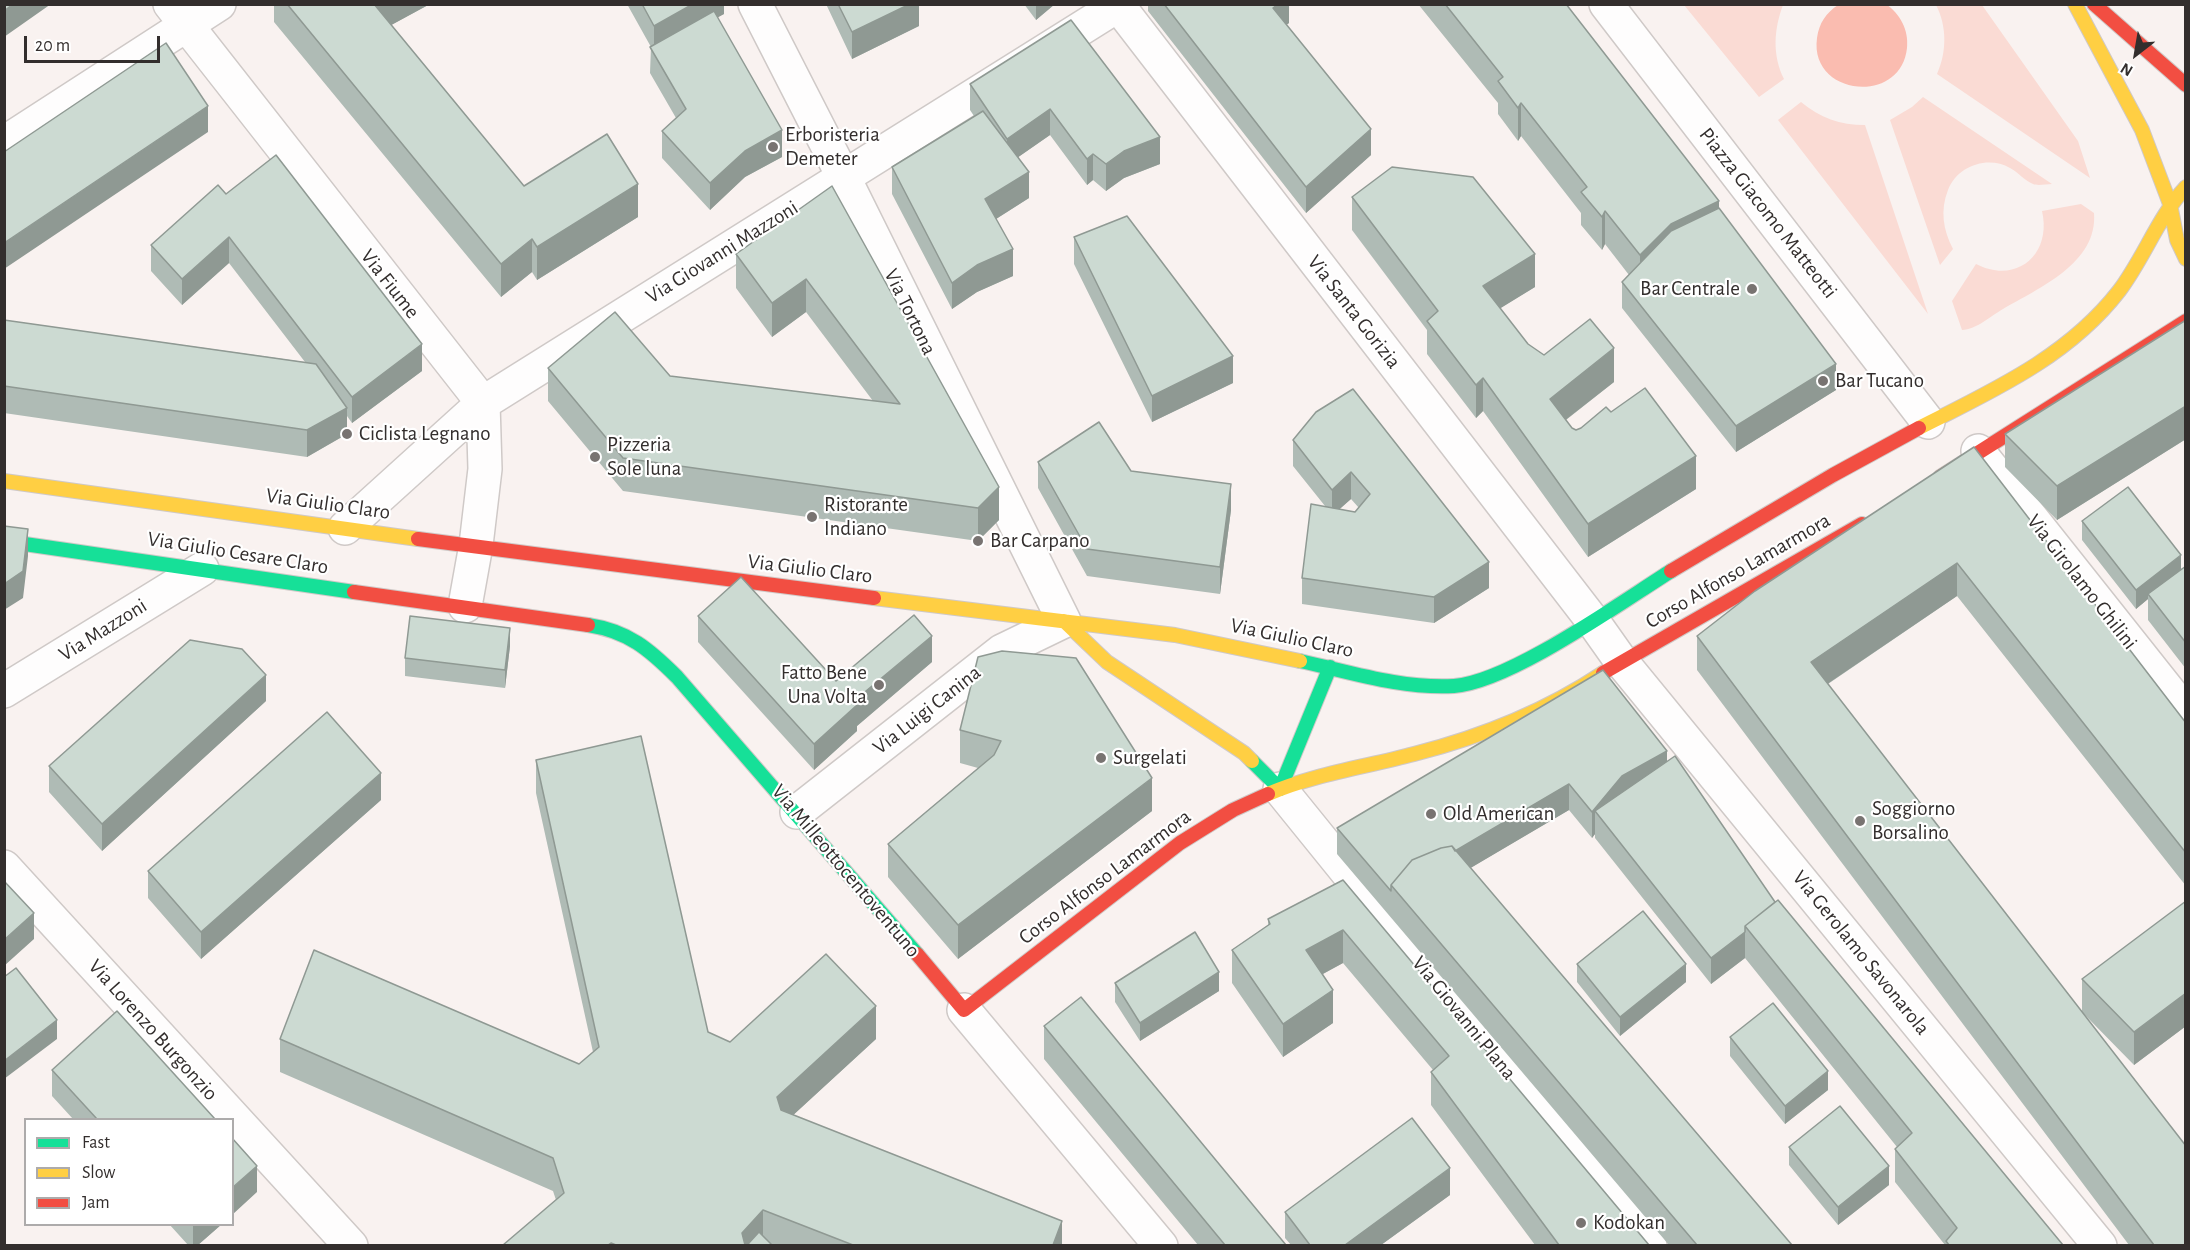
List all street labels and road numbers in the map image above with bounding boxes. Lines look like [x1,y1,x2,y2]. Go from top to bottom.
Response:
street label: Piazza Giacomo Matteotti [1693,123,1843,303]
street label: Via Giovanni Mazzoni [641,195,803,309]
street label: Via Fiume [355,244,425,324]
street label: Via Santa Gorizia [1302,250,1406,374]
street label: Via Tortona [878,265,942,359]
street label: Via Giulio Claro [264,483,392,525]
street label: Corso Alfonso Lamarmora [1641,508,1835,634]
street label: Via Girolamo Ghilini [2021,509,2143,655]
street label: Via Giulio Cesare Claro [146,526,330,580]
street label: Via Giulio Claro [746,549,874,589]
street label: Via Mazzoni [54,593,152,667]
street label: Via Giulio Claro [1228,613,1356,663]
street label: Via Luigi Canina [868,660,986,760]
street label: Via Milleottocentoventuno [766,779,926,963]
street label: Corso Alfonso Lamarmora [1014,804,1196,950]
street label: Via Gerolamo Savonarola [1787,866,1935,1040]
street label: Via Giovanni Plana [1406,951,1522,1085]
street label: Via Lorenzo Burgonzio [83,954,223,1106]

